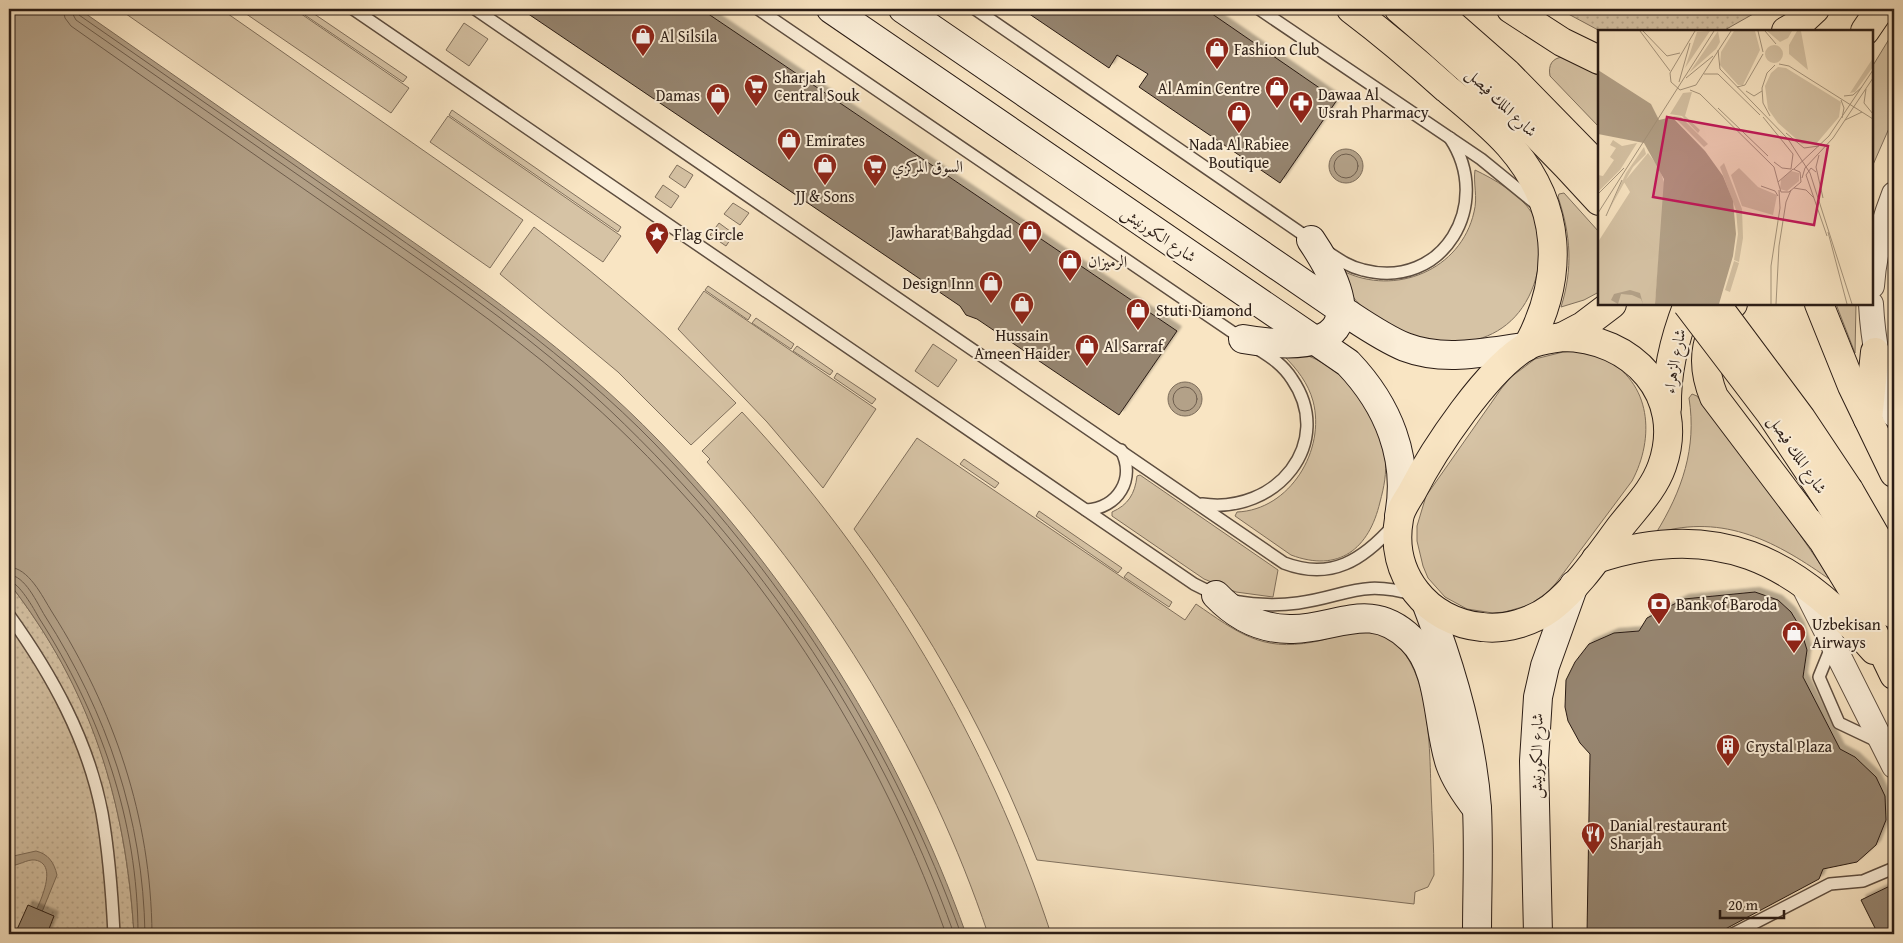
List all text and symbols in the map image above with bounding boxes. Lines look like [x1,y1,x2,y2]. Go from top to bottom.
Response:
shop icon: Al Silsila [630,23,656,57]
place label: Al Silsila [660,24,718,48]
inset map [1598,30,1873,305]
shop icon: Fashion Club [1204,36,1230,70]
place label: Fashion Club [1234,37,1319,61]
street label: شارع الملك فيصل [1460,62,1543,144]
place label: Sharjah Central Souk [774,65,860,107]
supermarket icon: Sharjah Central Souk [743,73,769,107]
shop icon: Al Amin Centre [1264,75,1290,109]
place label: Al Amin Centre [1158,76,1260,100]
shop icon: Damas [705,82,731,116]
place label: Dawaa Al Usrah Pharmacy [1318,82,1429,124]
place label: Damas [656,83,700,107]
pharmacy icon: Dawaa Al Usrah Pharmacy [1288,90,1314,124]
shop icon: Nada Al Rabiee Boutique [1226,100,1252,134]
shop icon: Emirates [776,127,802,161]
place label: Emirates [806,128,865,152]
place label: Nada Al Rabiee Boutique [1189,132,1289,174]
shop icon: JJ & Sons [812,152,838,186]
supermarket icon: السوق المركزي [862,153,888,187]
place label: السوق المركزي [892,154,963,179]
place label: JJ & Sons [793,184,855,208]
street label: شارع الكورنيش [1116,200,1201,270]
shop icon: Jawharat Bahgdad [1017,219,1043,253]
place label: Jawharat Bahgdad [888,220,1012,244]
place icon: Flag Circle [644,221,670,255]
place label: Flag Circle [674,222,744,246]
shop icon: الرميزان [1057,248,1083,282]
place label: الرميزان [1088,249,1127,273]
shop icon: Design Inn [978,270,1004,304]
place label: Design Inn [903,271,974,295]
shop icon: Hussain Ameen Haider [1009,291,1035,325]
shop icon: Stuti Diamond [1125,297,1151,331]
place label: Stuti Diamond [1156,298,1253,322]
place label: Hussain Ameen Haider [974,323,1070,365]
street label: شارع الزهراء [1657,327,1693,396]
shop icon: Al Sarraf [1074,333,1100,367]
place label: Al Sarraf [1104,334,1165,358]
street label: شارع الملك فيصل [1761,410,1833,499]
bank icon: Bank of Baroda [1646,591,1672,625]
place label: Bank of Baroda [1676,592,1778,616]
place label: Uzbekisan Airways [1812,612,1881,654]
shop icon: Uzbekisan Airways [1781,620,1807,654]
street label: شارع الكورنيش [1523,713,1551,799]
building icon: Crystal Plaza [1715,733,1741,767]
place label: Crystal Plaza [1746,734,1832,758]
place label: Danial restaurant Sharjah [1610,813,1727,855]
restaurant icon: Danial restaurant Sharjah [1580,821,1606,855]
scale bar [1720,888,1784,920]
text: 20 m [1728,894,1759,915]

